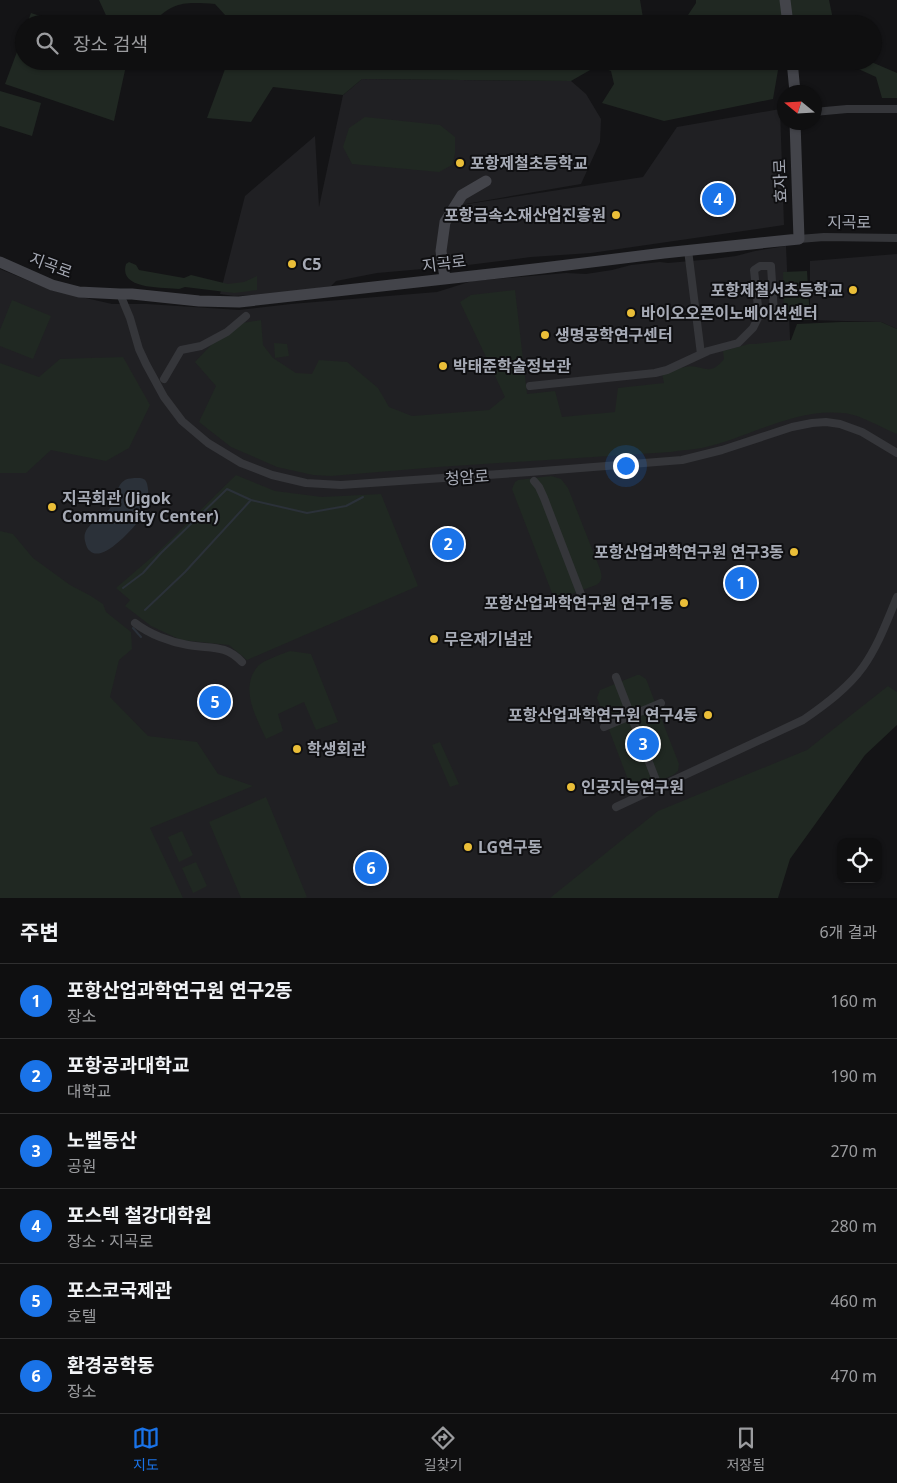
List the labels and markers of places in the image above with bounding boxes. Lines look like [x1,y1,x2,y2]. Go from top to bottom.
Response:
place label: 포항제철초등학교 [470,152,588,174]
marker: 포항제철초등학교 [454,157,466,169]
pin: 4 [702,180,734,218]
place label: 포항금속소재산업진흥원 [444,204,606,226]
marker: 포항금속소재산업진흥원 [610,209,622,221]
place label: C5 [302,253,321,275]
marker: C5 [286,258,298,270]
place label: 포항제철서초등학교 [711,279,843,301]
marker: 포항제철서초등학교 [847,284,859,296]
place label: 바이오오픈이노베이션센터 [641,302,818,324]
marker: 바이오오픈이노베이션센터 [625,307,637,319]
place label: 생명공학연구센터 [555,324,673,346]
marker: 생명공학연구센터 [539,329,551,341]
place label: 박태준학술정보관 [453,355,571,377]
marker: 박태준학술정보관 [437,360,449,372]
place label: 지곡회관 (Jigok Community Center) [62,487,219,527]
marker: 지곡회관 (Jigok Community Center) [46,501,58,513]
pin: 2 [432,525,464,563]
place label: 포항산업과학연구원 연구3동 [594,541,784,563]
marker: 포항산업과학연구원 연구3동 [788,546,800,558]
pin: 1 [725,564,757,602]
place label: 포항산업과학연구원 연구1동 [484,592,674,614]
marker: 포항산업과학연구원 연구1동 [678,597,690,609]
place label: 무은재기념관 [444,628,533,650]
marker: 무은재기념관 [428,633,440,645]
pin: 5 [199,683,231,721]
place label: 포항산업과학연구원 연구4동 [508,704,698,726]
marker: 포항산업과학연구원 연구4동 [702,709,714,721]
pin: 3 [627,725,659,763]
place label: 학생회관 [307,738,366,760]
marker: 학생회관 [291,743,303,755]
place label: 인공지능연구원 [581,776,684,798]
marker: 인공지능연구원 [565,781,577,793]
place label: LG연구동 [478,836,542,858]
marker: LG연구동 [462,841,474,853]
pin: 6 [355,849,387,887]

